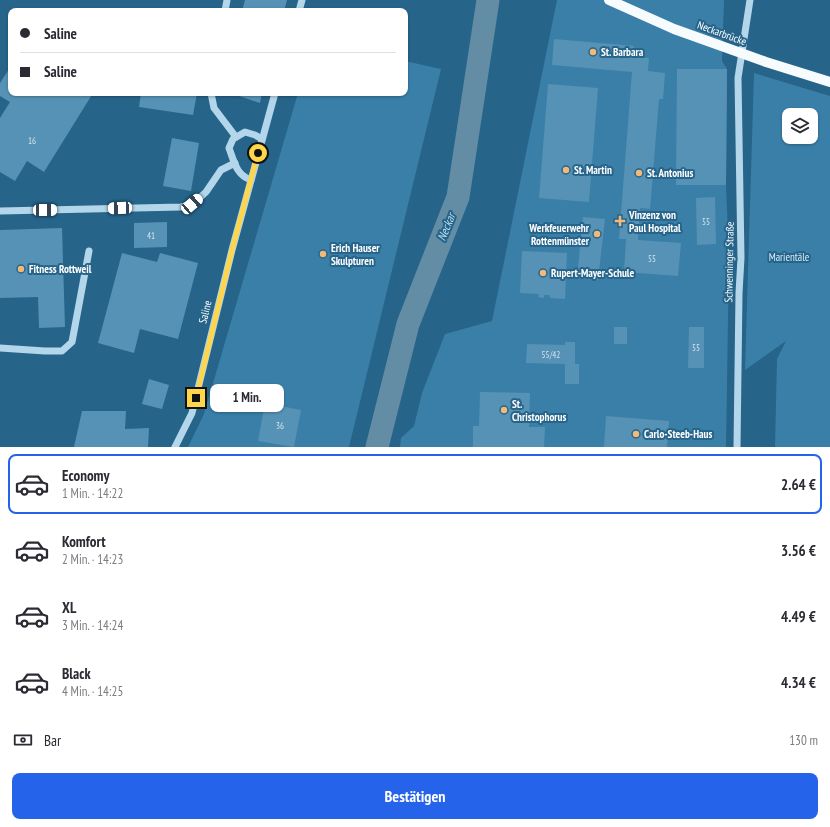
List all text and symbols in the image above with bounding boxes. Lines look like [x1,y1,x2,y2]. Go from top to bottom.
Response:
street label: Neckarbrücke [696,18,749,48]
text: Saline [44,24,77,43]
place label: St. Barbara [601,45,644,59]
marker: St. Barbara [588,47,598,57]
text: Saline [44,62,77,81]
map controls [782,108,818,144]
button: layers [782,108,818,144]
house number: 16 [28,135,36,146]
route start [249,144,267,162]
place label: St. Martin [574,163,612,177]
marker: St. Martin [561,165,571,175]
place label: St. Antonius [647,166,693,180]
marker: St. Antonius [634,168,644,178]
car [179,192,205,216]
car [108,202,132,214]
car [33,204,57,216]
place label: Vinzenz von Paul Hospital [628,208,681,235]
water label: Neckar [434,209,459,243]
marker: Vinzenz von Paul Hospital [614,215,626,227]
house number: 55 [702,216,710,227]
place label: Werkfeuerwehr Rottenmünster [528,221,590,248]
street label: Schwenninger Straße [721,221,737,303]
marker: Werkfeuerwehr Rottenmünster [592,229,602,239]
house number: 41 [147,230,155,241]
place label: Erich Hauser Skulpturen [331,241,380,268]
marker: Erich Hauser Skulpturen [318,249,328,259]
park label: Marientäle [769,250,810,264]
house number: 55 [648,253,656,264]
place label: Fitness Rottweil [29,262,92,276]
marker: Fitness Rottweil [16,264,26,274]
place label: Rupert-Mayer-Schule [551,266,635,280]
marker: Rupert-Mayer-Schule [538,268,548,278]
street label: Saline [195,298,215,325]
house number: 55 [692,342,700,353]
house number: 55/42 [542,349,560,360]
callout: 1 Min. [210,384,284,412]
route end [187,389,205,407]
text: 1 Min. [232,389,262,406]
place label: St. Christophorus [512,397,566,424]
marker: St. Christophorus [499,405,509,415]
house number: 36 [276,420,284,431]
place label: Carlo-Steeb-Haus [644,427,712,441]
marker: Carlo-Steeb-Haus [631,429,641,439]
icon: car [14,466,50,502]
text: Economy [62,466,110,485]
text: 2.64 € [781,475,816,494]
text: 1 Min. · 14:22 [62,485,123,502]
icon: car [14,532,50,568]
text: Komfort [62,532,106,551]
text: 3.56 € [781,541,816,560]
text: 2 Min. · 14:23 [62,551,123,568]
icon: car [14,598,50,634]
text: XL [62,598,76,617]
text: 4.49 € [781,607,816,626]
text: 3 Min. · 14:24 [62,617,123,634]
icon: car [14,664,50,700]
text: Black [62,664,91,683]
text: 4.34 € [781,673,816,692]
text: 4 Min. · 14:25 [62,683,123,700]
icon: cash [12,729,34,751]
text: Bar [44,731,61,750]
text: 130 m [789,732,818,749]
button: Bestätigen [12,773,818,819]

